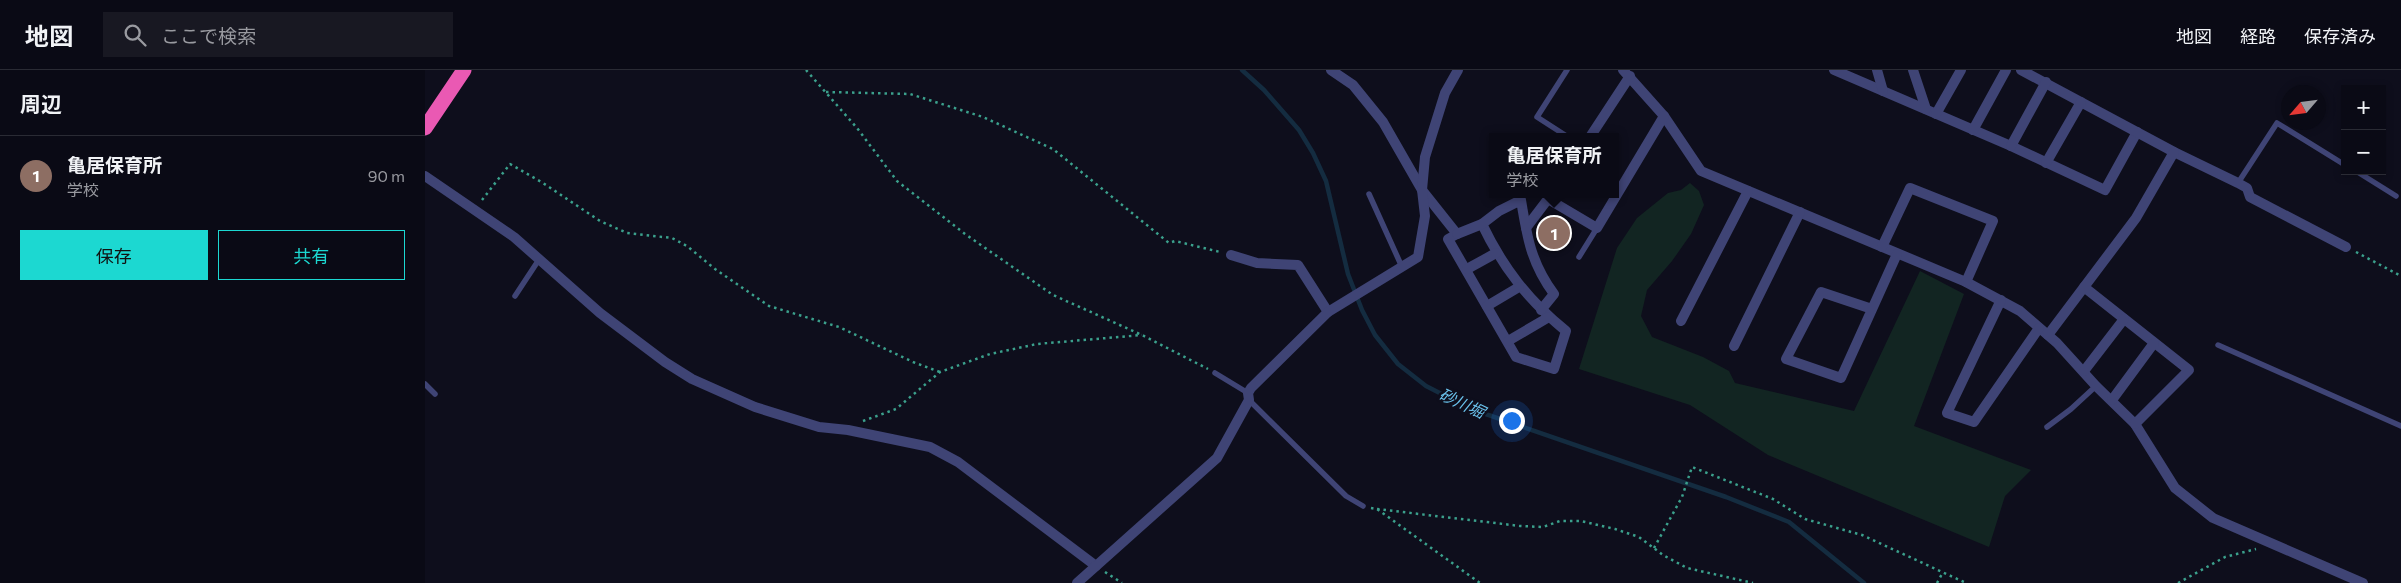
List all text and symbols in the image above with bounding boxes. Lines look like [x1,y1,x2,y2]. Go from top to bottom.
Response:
search box [103,12,453,57]
text: 地図 [25,21,73,50]
icon: search [121,21,149,49]
text: ここで検索 [161,24,256,47]
text: 地図 [2176,25,2212,47]
text: 経路 [2240,25,2276,47]
text: 保存済み [2304,25,2376,47]
north arrow [2281,85,2326,130]
map controls [2341,85,2386,175]
button: + [2341,85,2386,130]
text: 周辺 [20,91,62,116]
button: − [2341,130,2386,175]
popup [1489,133,1619,198]
text: 亀居保育所 [1506,143,1602,166]
text: 亀居保育所 [67,153,162,176]
text: 1 [32,166,40,185]
text: 90 m [368,166,405,185]
text: 学校 [1506,170,1539,189]
text: 学校 [67,180,99,199]
pin: 1 [1538,214,1570,252]
button: 保存 [20,230,208,280]
button: 共有 [218,230,405,280]
water label: 砂川堀 [1436,384,1491,423]
your location [1499,408,1525,434]

